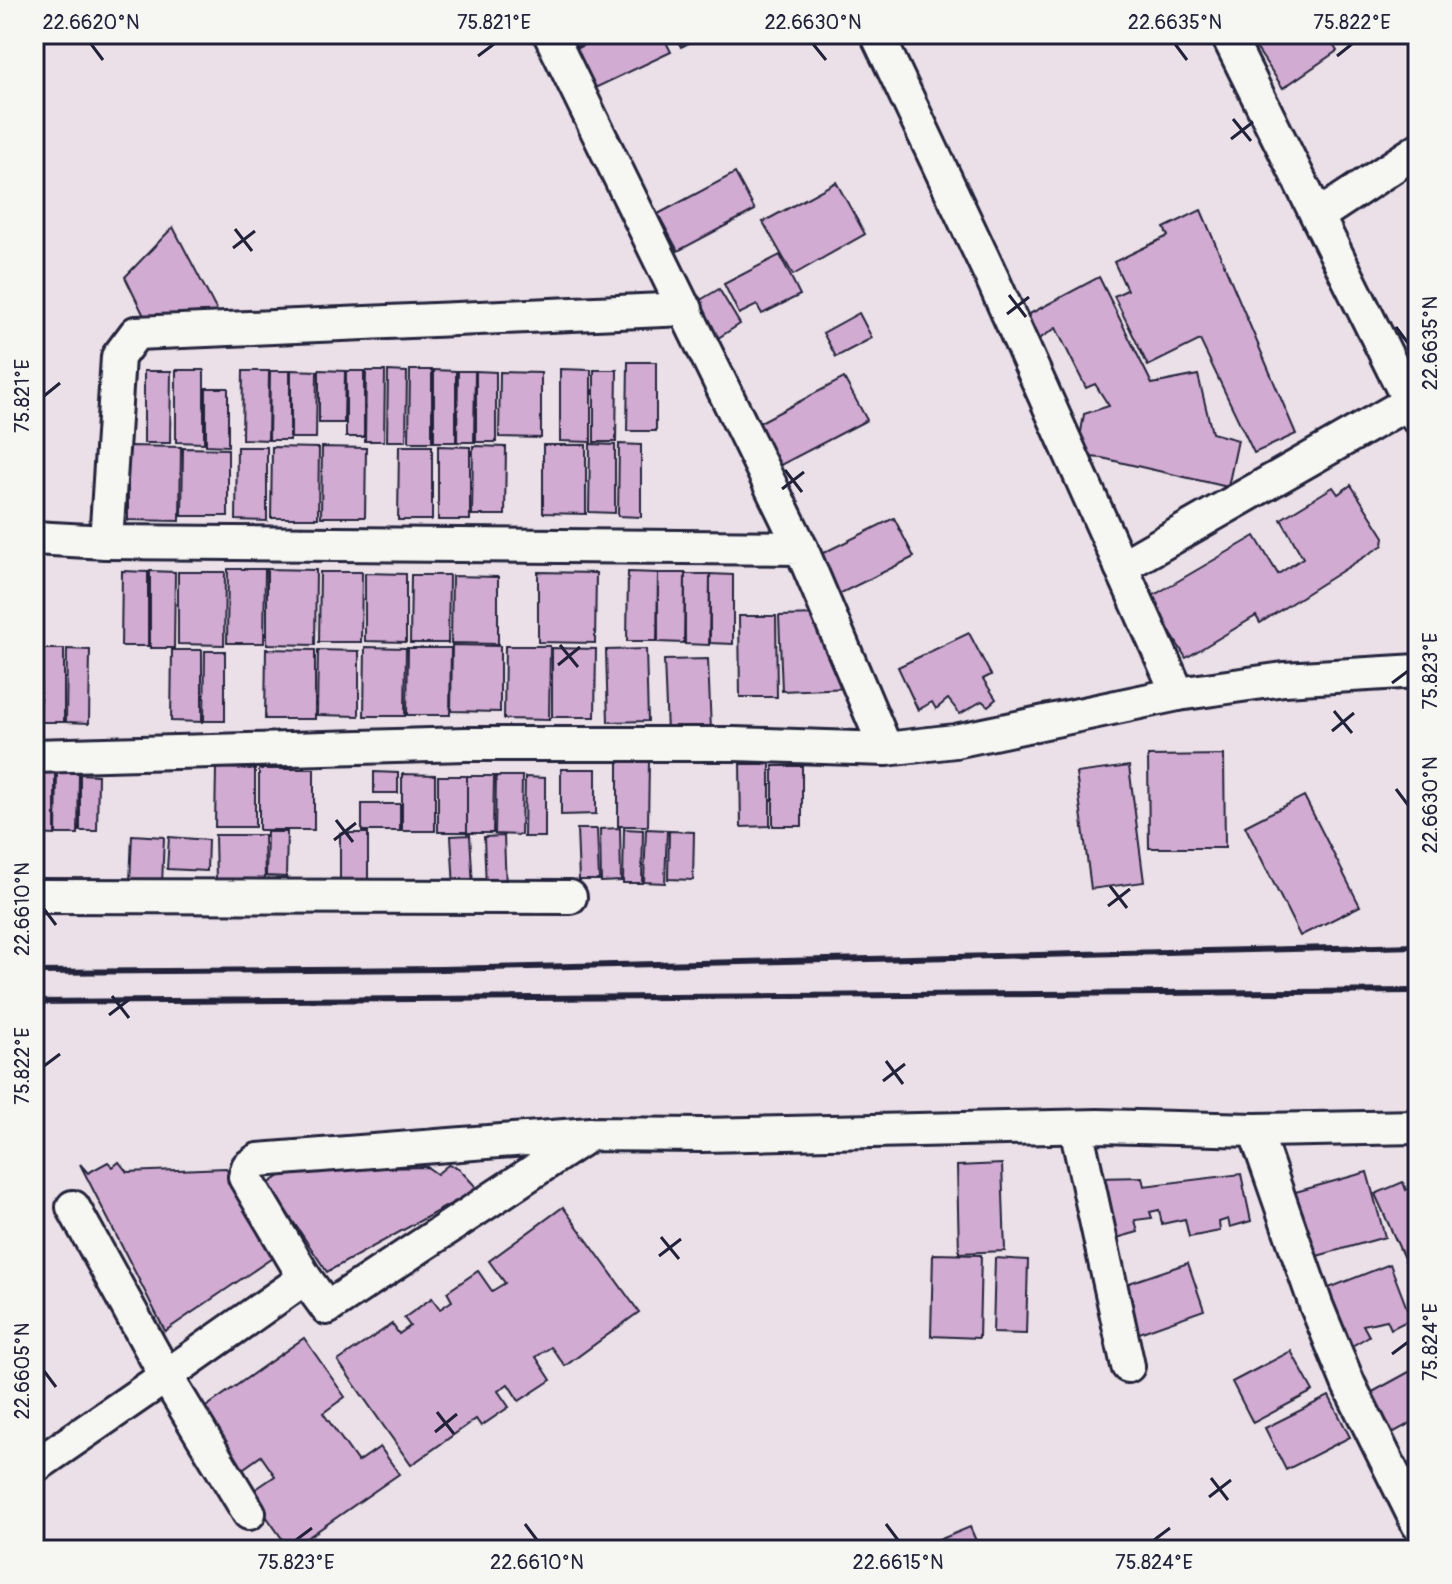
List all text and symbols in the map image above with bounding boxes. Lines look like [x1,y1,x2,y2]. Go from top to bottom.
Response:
text: 22.6620°N [42,10,140,35]
text: 75.821°E [457,10,531,35]
text: 22.6630°N [764,10,862,35]
text: 22.6635°N [1128,10,1222,35]
text: 75.822°E [1313,10,1391,35]
text: 22.6635°N [1418,296,1443,390]
text: 75.821°E [10,359,35,433]
text: 75.823°E [1418,633,1443,709]
text: 22.6630°N [1418,756,1443,854]
text: 22.6610°N [10,862,35,956]
text: 75.822°E [10,1027,35,1105]
text: 75.824°E [1418,1303,1443,1381]
text: 22.6605°N [10,1323,35,1419]
text: 75.823°E [258,1550,334,1575]
text: 22.6610°N [490,1550,584,1575]
text: 22.6615°N [853,1550,943,1575]
text: 75.824°E [1115,1550,1193,1575]

